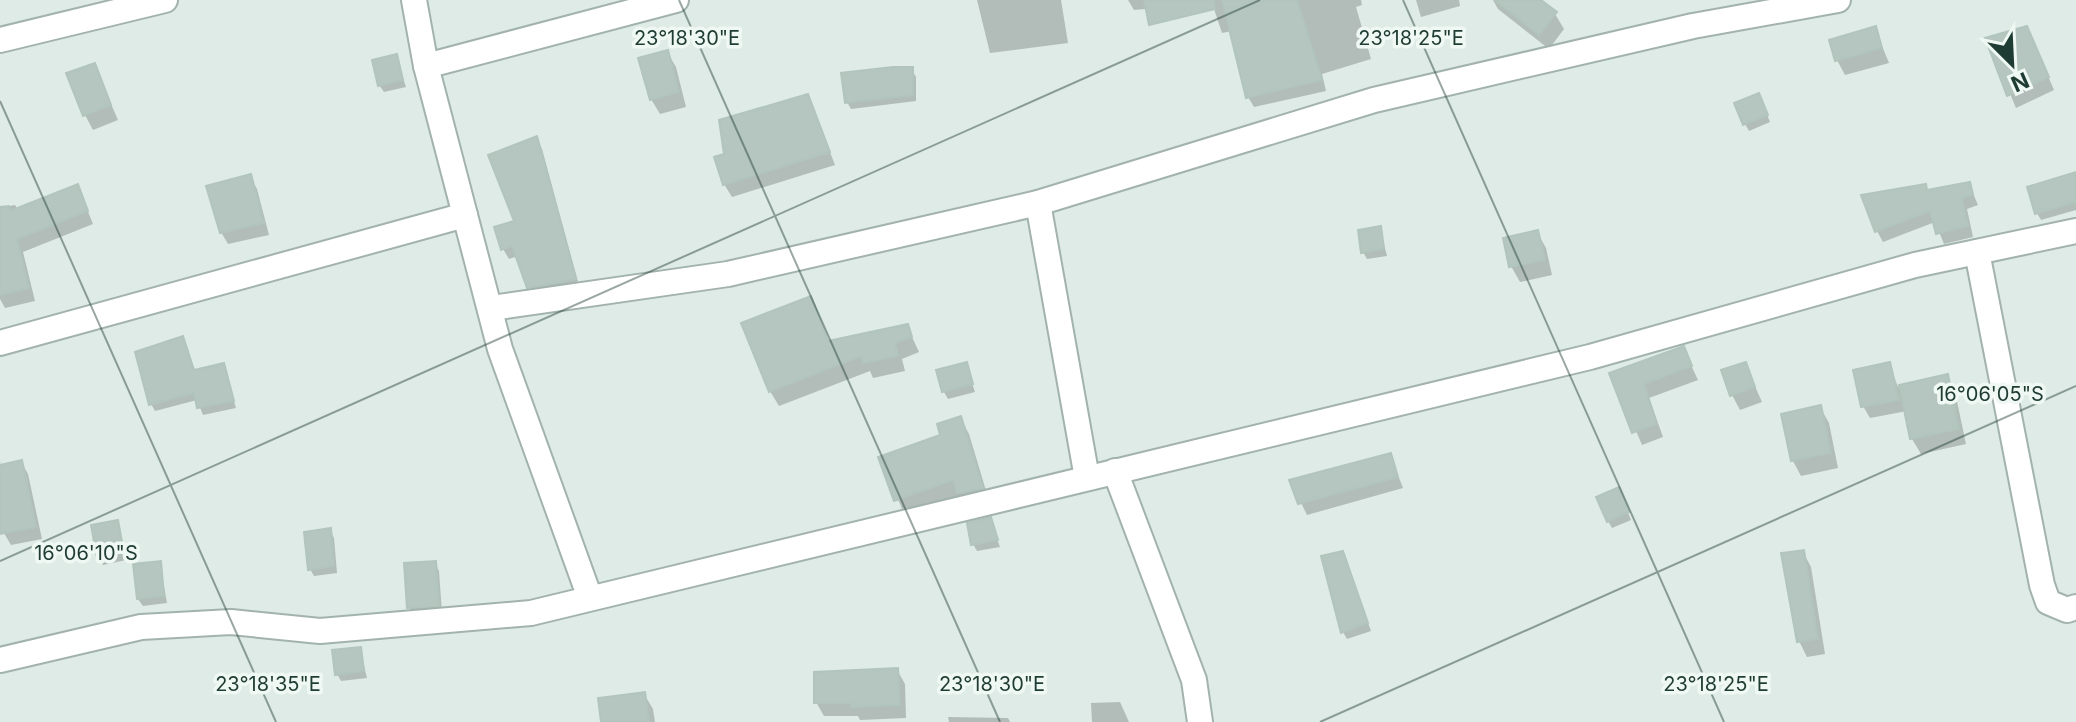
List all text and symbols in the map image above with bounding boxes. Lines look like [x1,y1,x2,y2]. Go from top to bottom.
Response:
north arrow [1972,24,2052,104]
text: 23°18'30"E [634,26,740,50]
text: 23°18'25"E [1358,26,1464,50]
text: N [2007,67,2033,98]
text: 16°06'05"S [1936,382,2044,406]
text: 16°06'10"S [34,541,138,565]
text: 23°18'35"E [215,672,321,696]
text: 23°18'30"E [939,672,1045,696]
text: 23°18'25"E [1663,672,1769,696]

